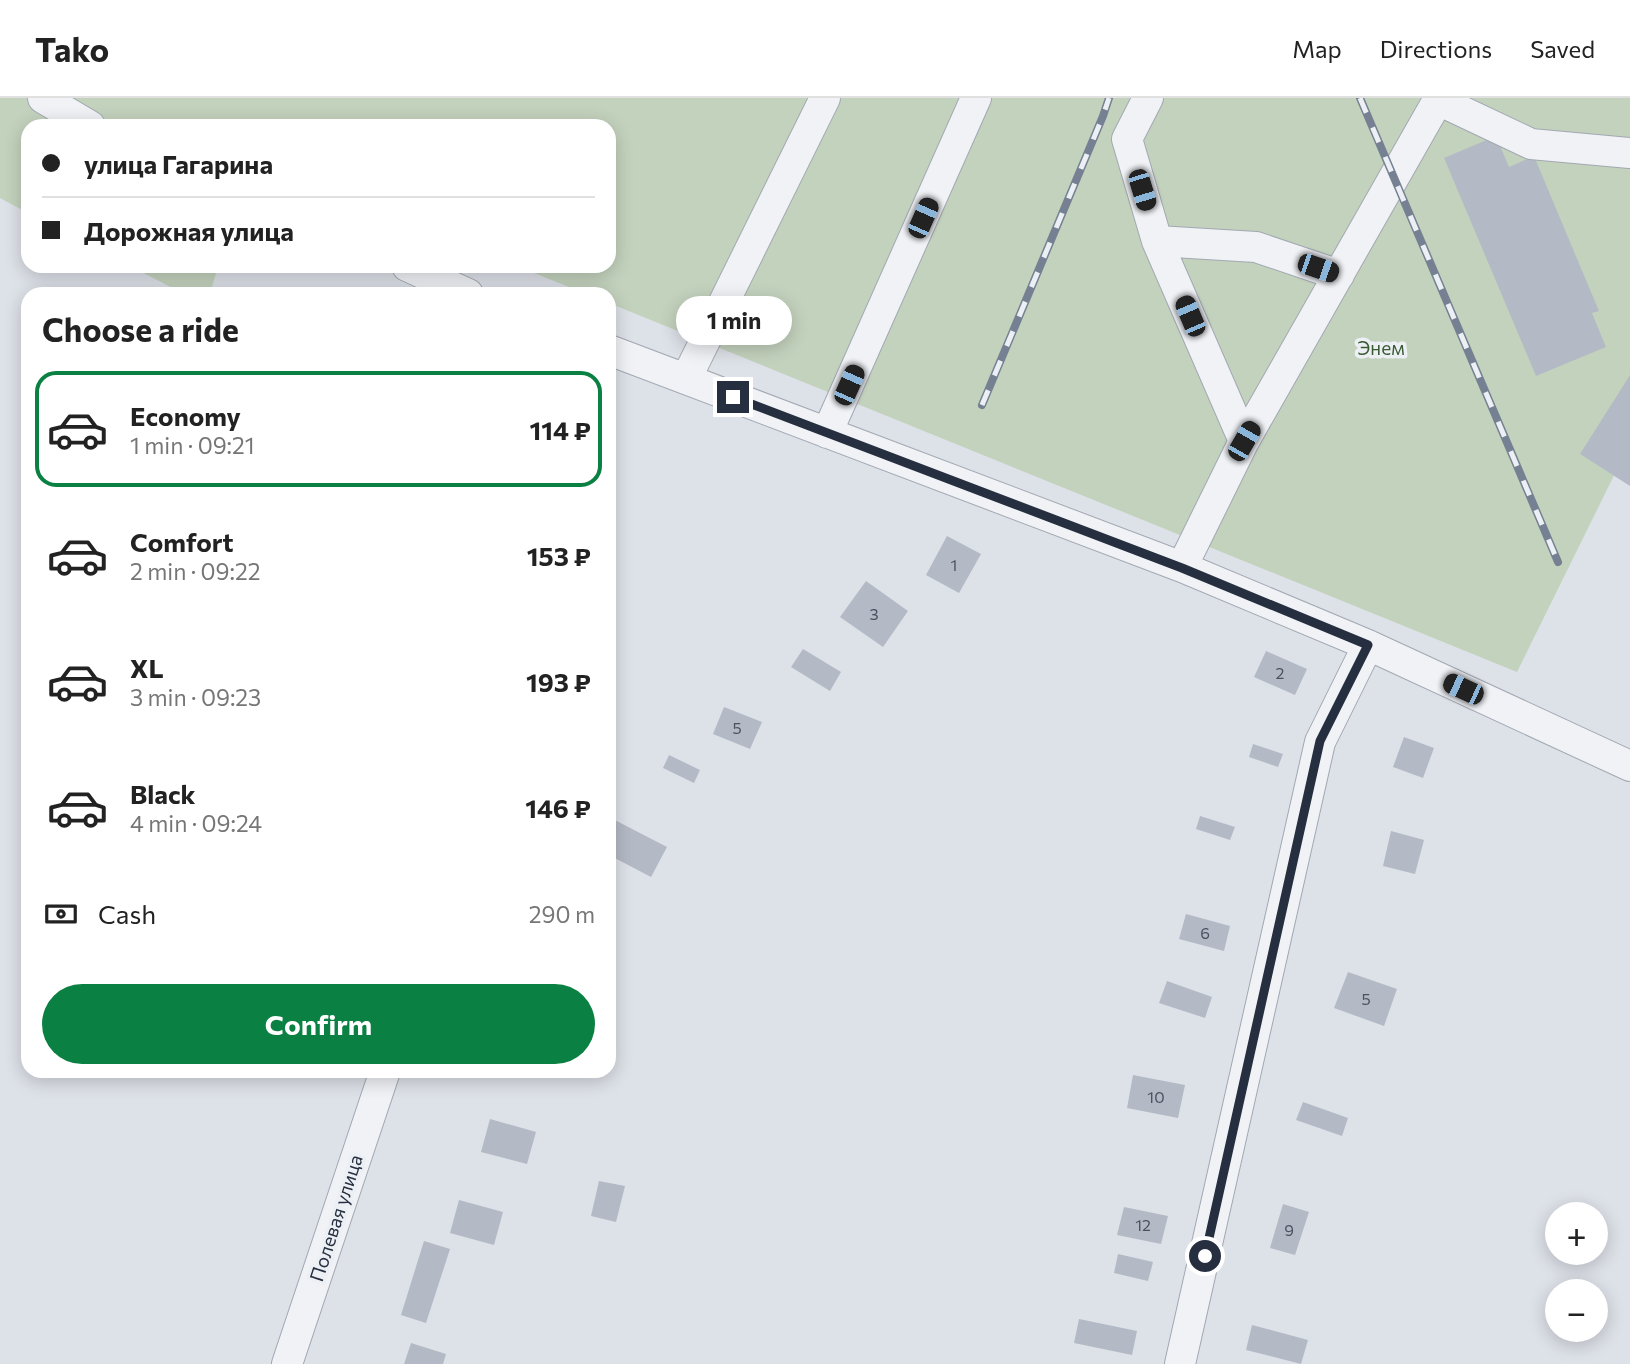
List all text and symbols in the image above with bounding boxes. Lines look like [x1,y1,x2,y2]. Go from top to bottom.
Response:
text: Tako [35,28,109,69]
text: Map [1292,34,1342,63]
text: Directions [1380,34,1492,63]
text: Saved [1530,34,1595,63]
text: улица Гагарина [84,148,273,179]
car [1126,167,1159,213]
car [905,195,942,241]
text: Дорожная улица [84,215,294,246]
car [1295,251,1342,285]
car [1173,293,1208,339]
callout: 1 min [675,296,791,344]
text: 1 min [707,306,761,334]
text: Choose a ride [42,309,239,349]
park label: Энем [1357,336,1405,359]
car [831,362,868,408]
route end [717,381,749,413]
icon: car [46,398,109,461]
text: Economy [130,400,241,431]
text: 114 ₽ [529,414,591,445]
car [1225,418,1264,464]
text: 1 min · 09:21 [130,431,255,459]
icon: car [46,524,109,587]
text: Comfort [130,526,233,557]
text: 153 ₽ [527,540,591,571]
house number: 1 [951,555,957,574]
text: 2 min · 09:22 [130,557,260,585]
house number: 3 [869,604,879,623]
icon: car [46,650,109,713]
text: XL [130,652,164,683]
house number: 2 [1276,663,1285,682]
text: 193 ₽ [526,666,591,697]
car [1440,671,1487,707]
text: 3 min · 09:23 [130,683,261,711]
house number: 5 [732,718,742,737]
icon: car [46,776,109,839]
text: Black [130,778,196,809]
text: 146 ₽ [525,792,591,823]
text: 4 min · 09:24 [130,809,262,837]
icon: cash [42,895,80,933]
text: Cash [98,898,156,929]
text: 290 m [529,900,595,928]
house number: 6 [1200,923,1210,942]
button: Confirm [42,984,595,1064]
house number: 5 [1361,989,1371,1008]
house number: 10 [1147,1087,1165,1106]
street label: Полевая улица [304,1152,367,1284]
map controls [1545,1202,1608,1342]
button: + [1545,1202,1608,1265]
house number: 12 [1135,1215,1151,1234]
house number: 9 [1284,1220,1294,1239]
route start [1189,1240,1221,1272]
button: − [1545,1279,1608,1342]

